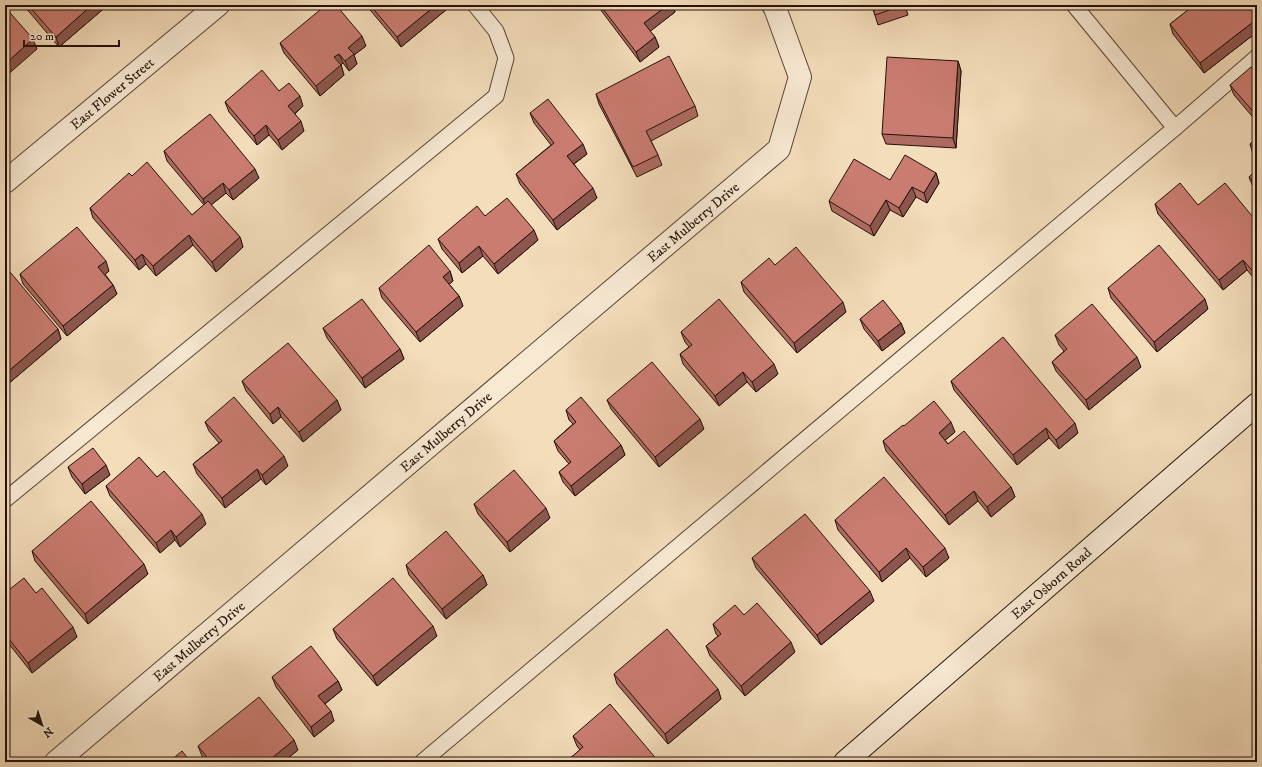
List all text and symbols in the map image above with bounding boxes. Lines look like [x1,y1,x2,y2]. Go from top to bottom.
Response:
scale bar [24,22,119,48]
text: 20 m [30,29,54,44]
street label: East Flower Street [67,54,159,134]
street label: East Mulberry Drive [644,178,743,267]
street label: East Mulberry Drive [397,388,496,476]
street label: East Osborn Road [1008,544,1096,623]
street label: East Mulberry Drive [149,598,249,686]
north arrow [22,705,62,745]
text: N [40,724,56,740]

